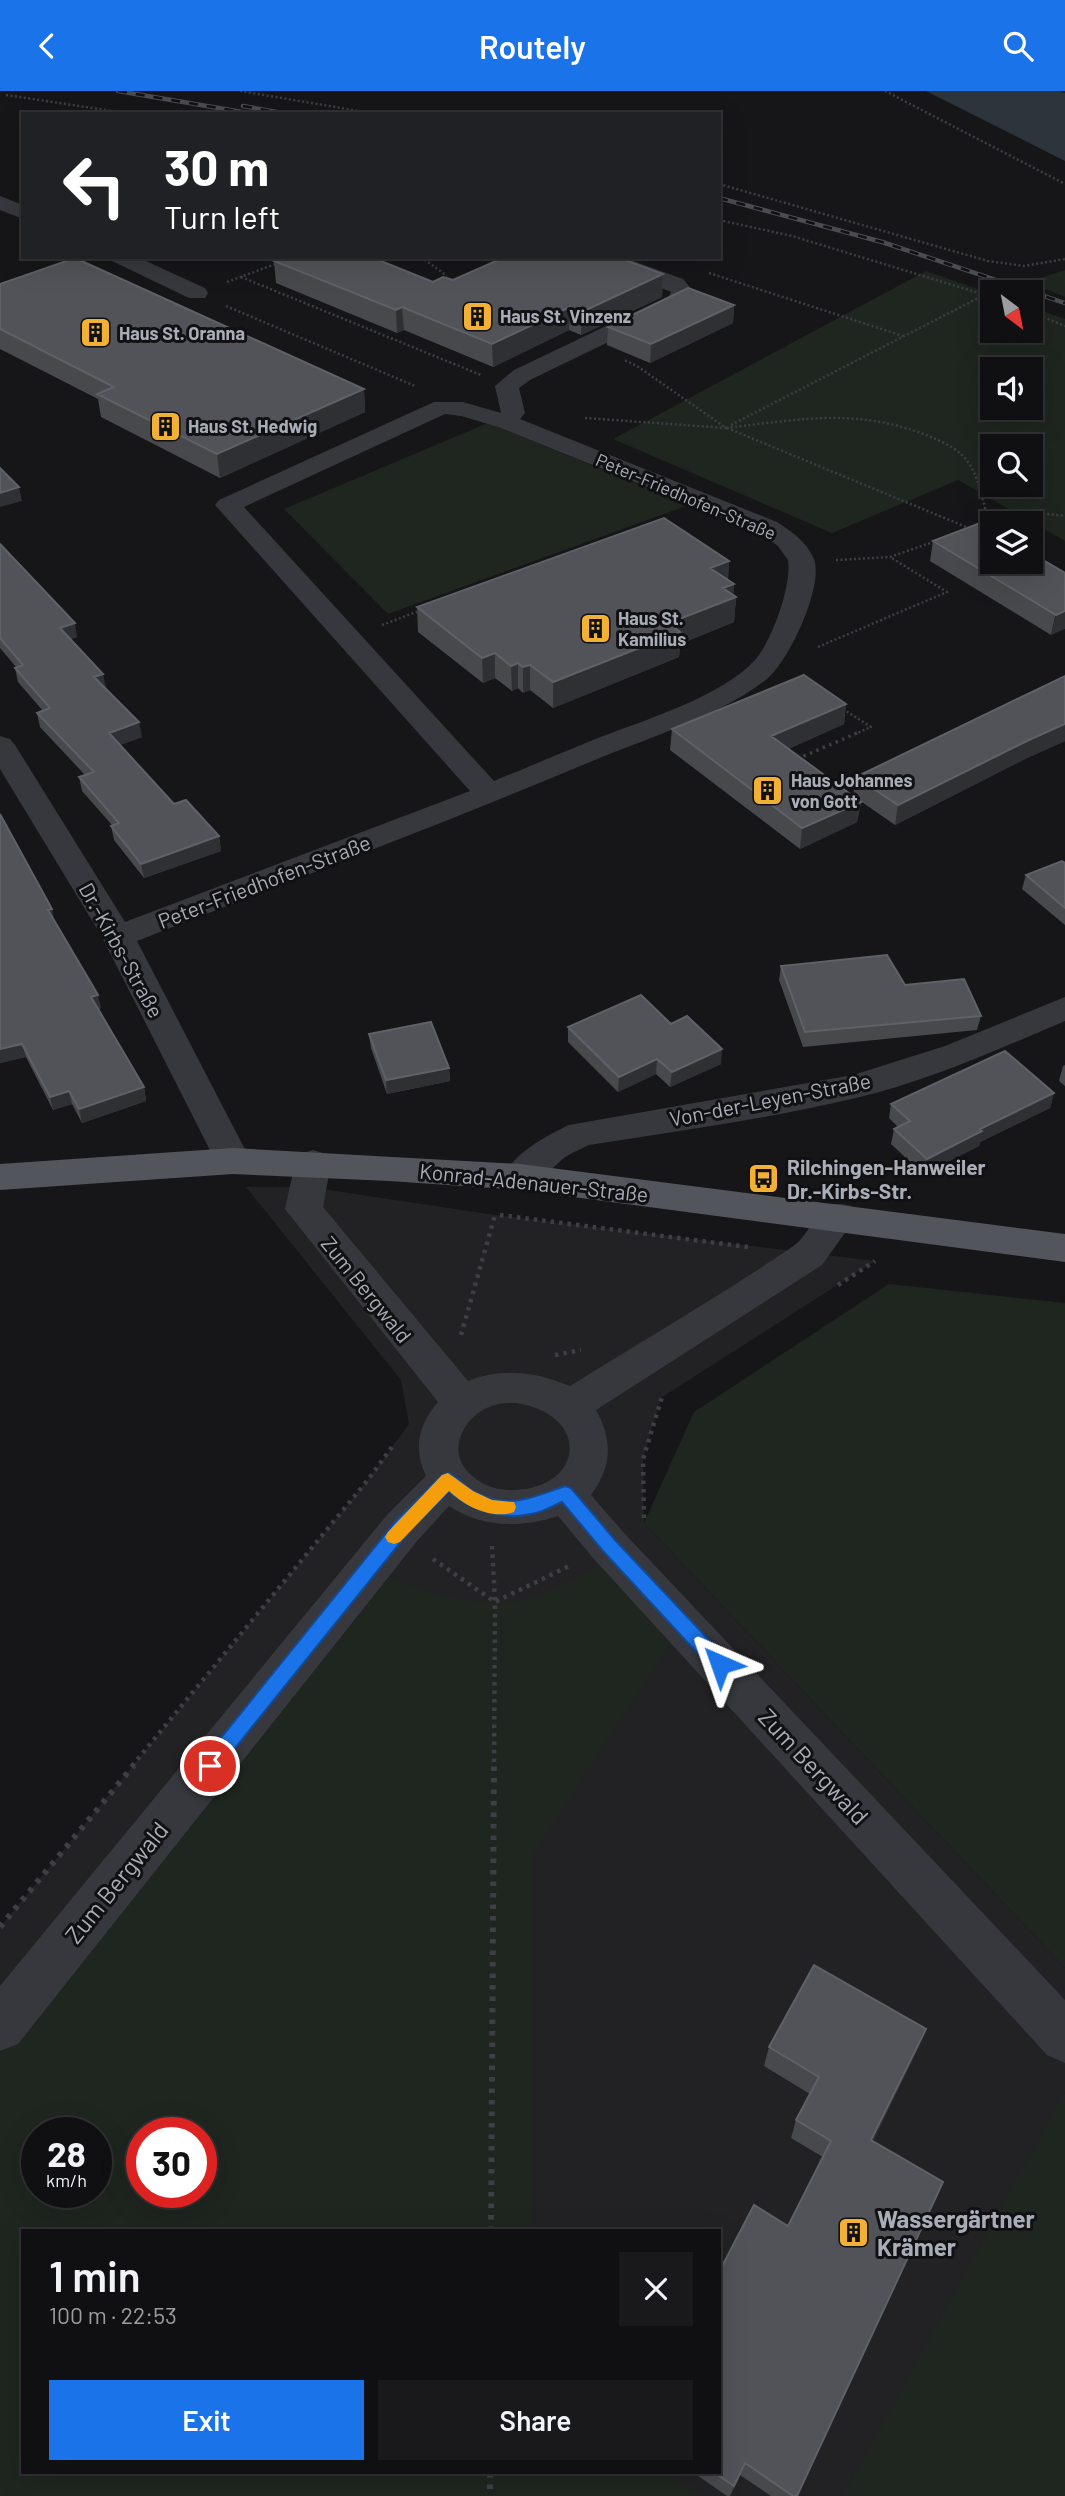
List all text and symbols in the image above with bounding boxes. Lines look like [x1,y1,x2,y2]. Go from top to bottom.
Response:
icon: back [28,27,66,65]
text: Routely [479,27,586,65]
icon: search [999,27,1037,65]
text: 30 m [164,137,269,196]
icon: left [49,140,140,231]
text: Turn left [164,197,281,235]
north arrow [980,280,1043,343]
map controls [980,280,1043,574]
building icon: Haus St. Vinzenz [460,299,494,333]
place label: Haus St. Vinzenz [500,305,631,327]
building icon: Haus St. Oranna [79,316,113,350]
place label: Haus St. Oranna [119,322,245,344]
button: sound [980,357,1043,420]
building icon: Haus St. Hedwig [148,409,182,443]
place label: Haus St. Hedwig [188,415,317,437]
button: search [980,434,1043,497]
street label: Peter-Friedhofen-Straße [593,448,779,544]
button: layers [980,511,1043,574]
place label: Haus St. Kamilius [618,607,686,650]
building icon: Haus St. Kamilius [578,611,612,645]
place label: Haus Johannes von Gott [791,769,913,812]
building icon: Haus Johannes von Gott [751,773,785,807]
street label: Peter-Friedhofen-Straße [154,829,374,933]
street label: Dr.-Kirbs-Straße [75,878,169,1022]
street label: Von-der-Leyen-Straße [667,1067,873,1131]
place label: Rilchingen-Hanweiler Dr.-Kirbs-Str. [787,1154,986,1203]
street label: Konrad-Adenauer-Straße [418,1158,650,1206]
bus stop icon: Rilchingen-Hanweiler Dr.-Kirbs-Str. [747,1161,781,1195]
street label: Zum Bergwald [317,1231,417,1347]
position arrow [683,1627,757,1701]
street label: Zum Bergwald [753,1702,875,1830]
pin [180,1736,240,1796]
icon: arrive [191,1747,229,1785]
street label: Zum Bergwald [58,1815,174,1949]
speed limit sign: 30 [126,2117,217,2208]
text: 28 [47,2132,86,2174]
text: km/h [46,2169,87,2191]
place label: Wassergärtner Krämer [877,2204,1035,2261]
building icon: Wassergärtner Krämer [837,2215,871,2249]
text: 1 min [49,2250,141,2300]
button: close [619,2252,693,2326]
text: 100 m · 22:53 [49,2301,177,2329]
button: Exit [49,2380,364,2460]
button: Share [378,2380,693,2460]

